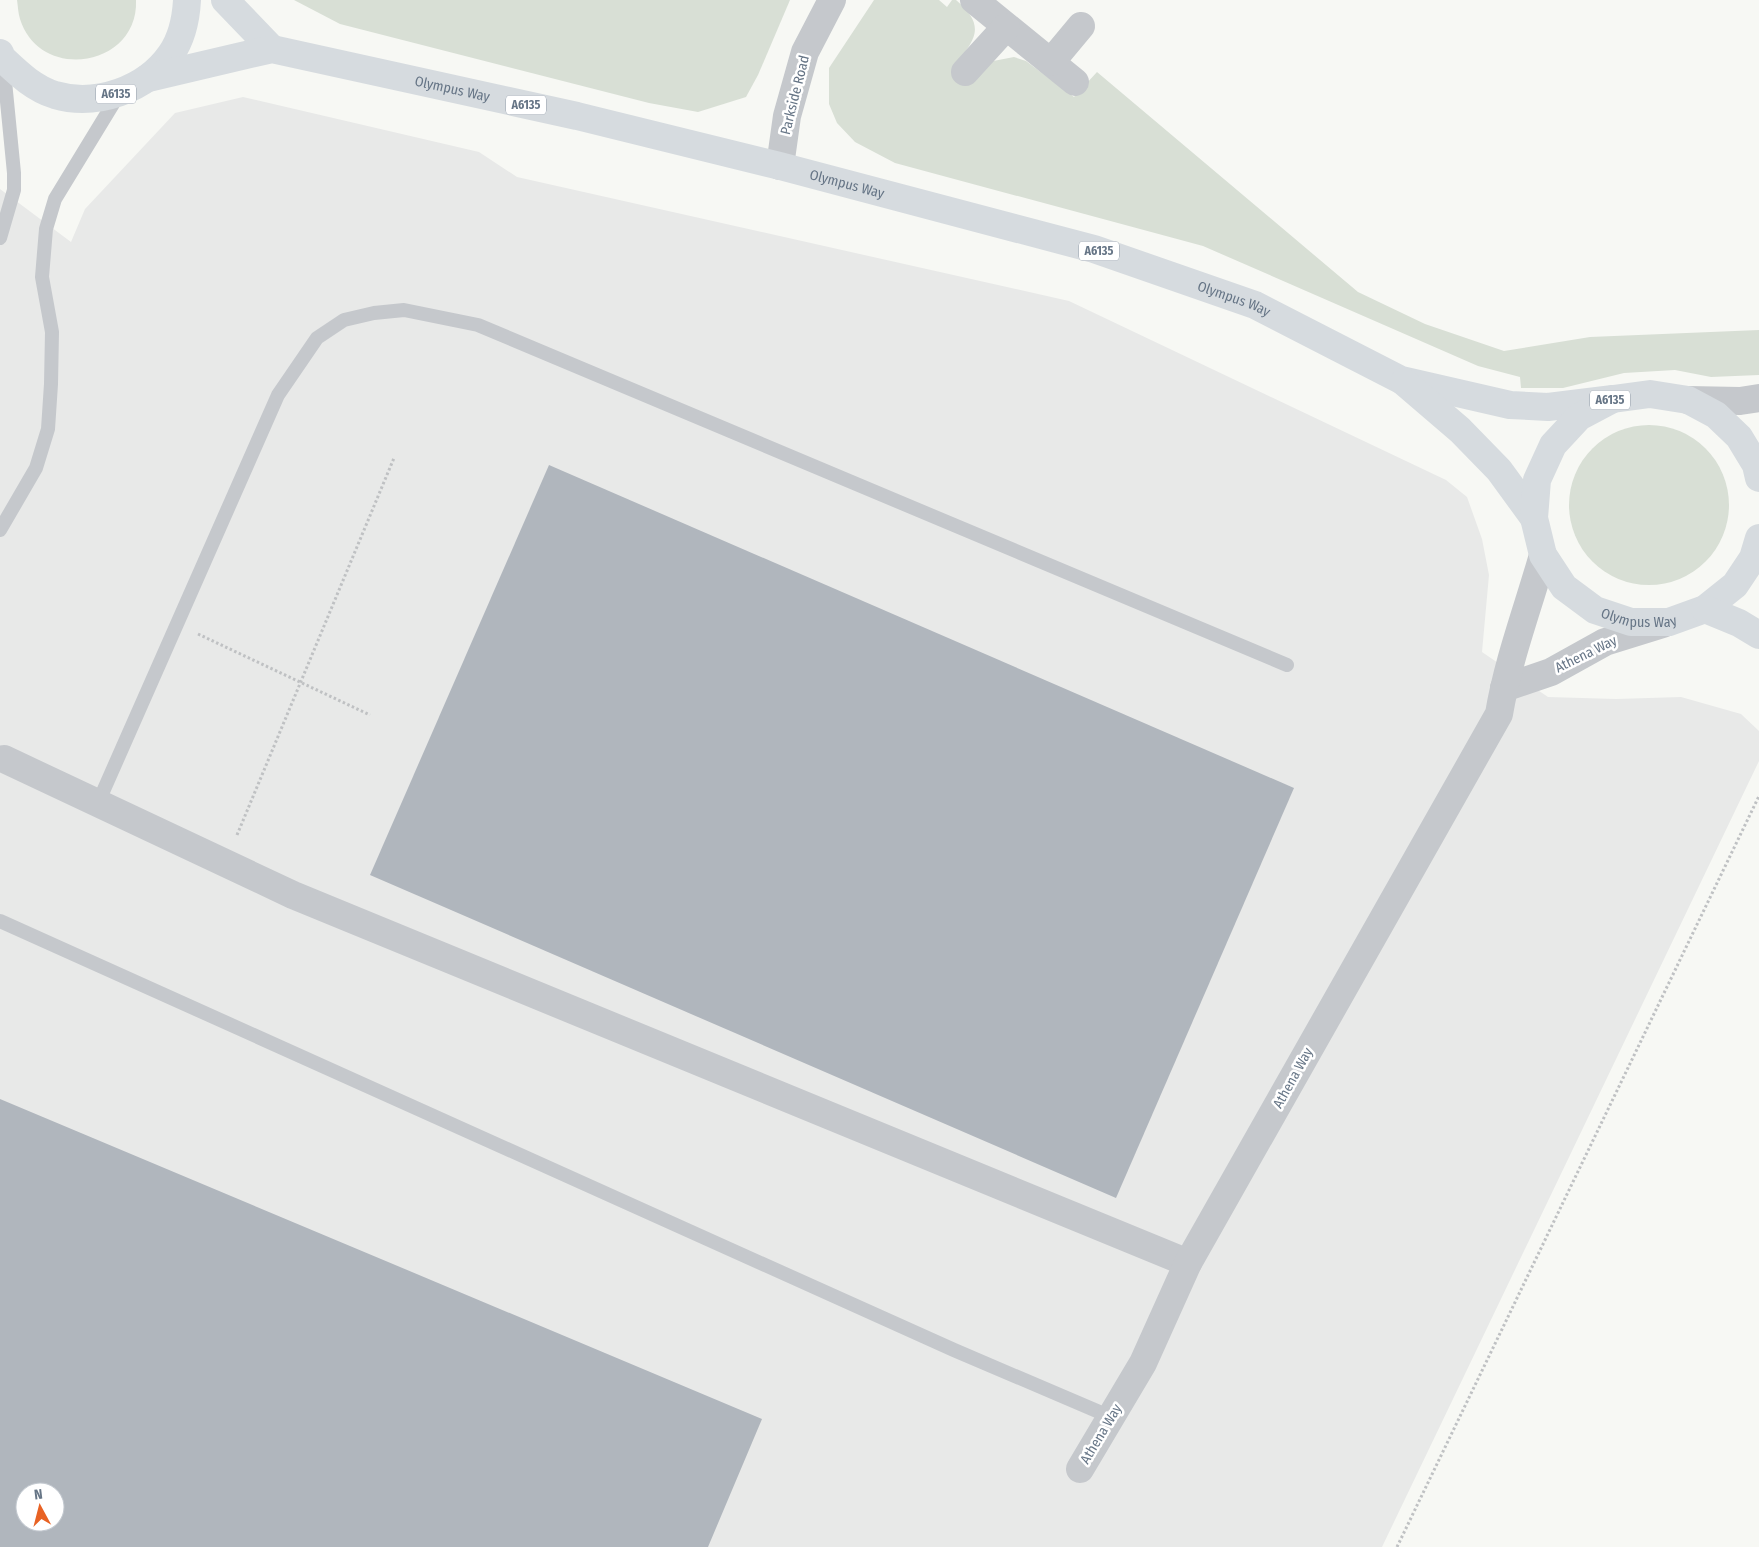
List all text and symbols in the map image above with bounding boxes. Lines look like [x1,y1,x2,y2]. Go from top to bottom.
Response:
street label: Parkside Road [777,54,813,136]
street label: Olympus Way [413,72,492,105]
road number: A6135 [96,85,136,104]
road number: A6135 [506,96,546,114]
street label: Olympus Way [808,166,887,202]
road number: A6135 [1079,242,1119,260]
street label: Olympus Way [1195,277,1274,320]
road number: A6135 [1590,390,1630,410]
street label: Olympus Way [1599,604,1680,631]
street label: Athena Way [1552,631,1620,676]
street label: Athena Way [1269,1044,1317,1111]
street label: Athena Way [1077,1400,1126,1467]
north arrow [15,1482,65,1532]
text: N [33,1486,44,1504]

